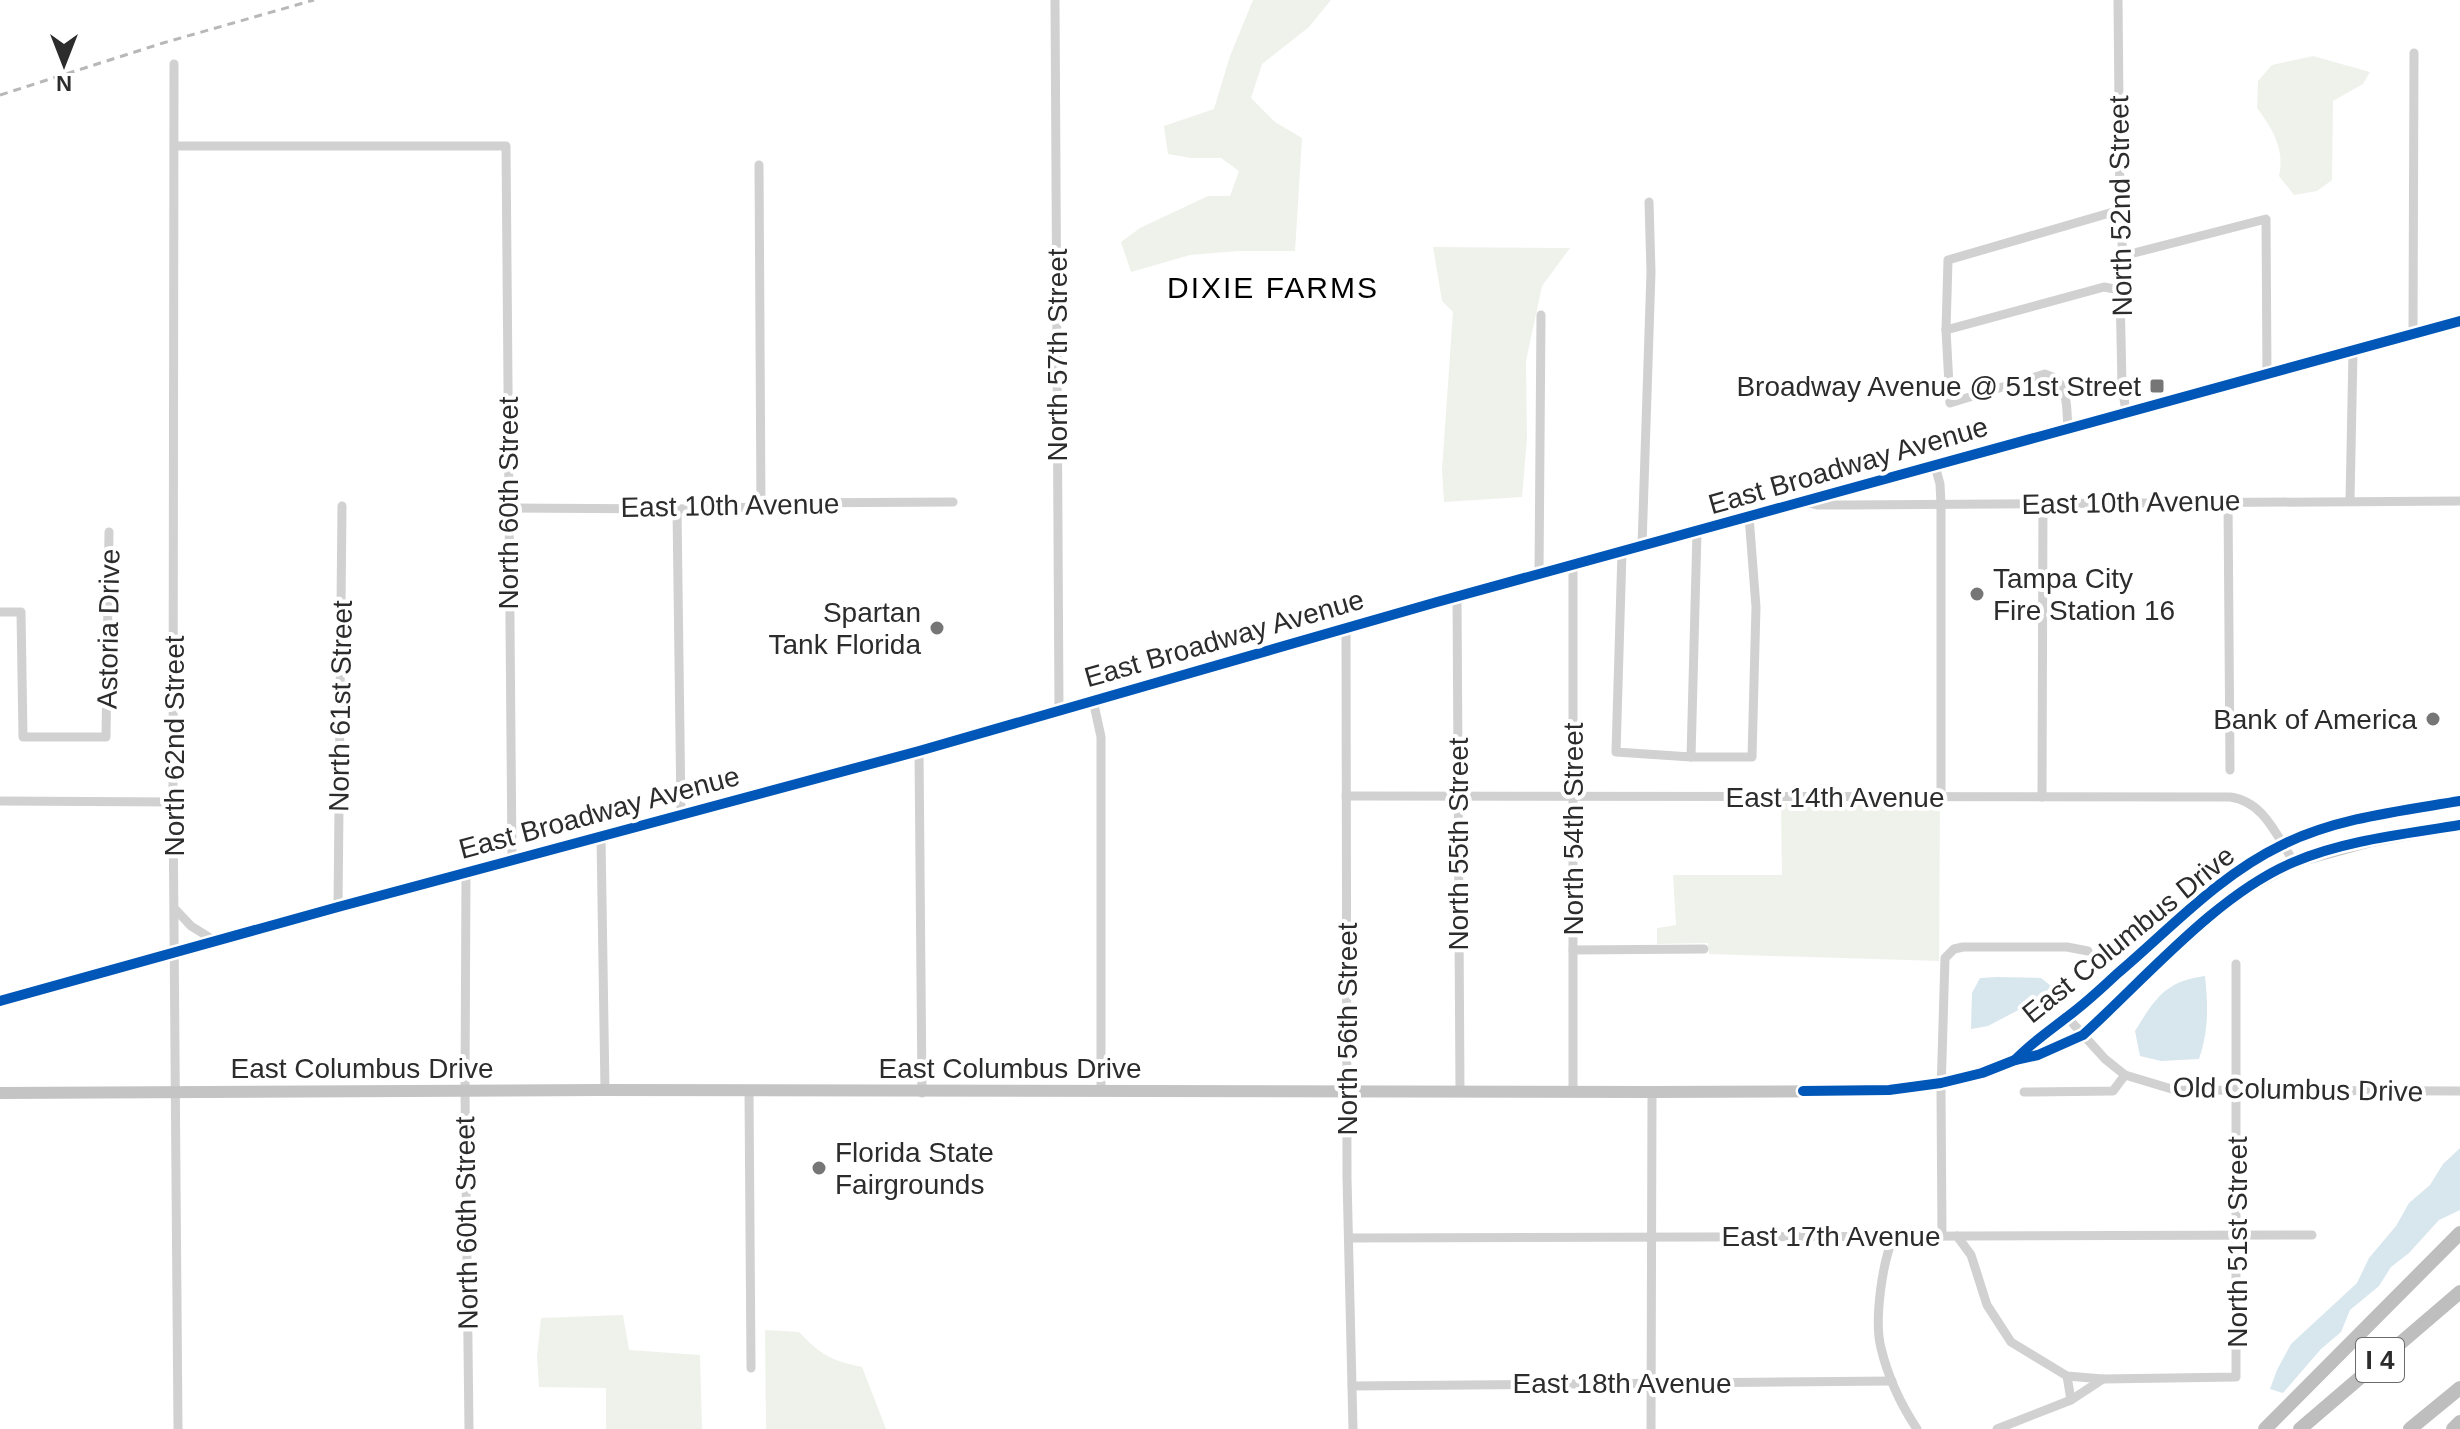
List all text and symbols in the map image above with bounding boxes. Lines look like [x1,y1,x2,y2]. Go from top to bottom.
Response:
north arrow [24,24,104,104]
text: N [56,71,72,96]
street label: North 52nd Street [2103,95,2138,317]
street label: North 57th Street [1042,248,1073,462]
district label: DIXIE FARMS [1167,271,1379,304]
place label: Broadway Avenue @ 51st Street [1736,371,2141,402]
marker: Broadway Avenue @ 51st Street [2148,377,2166,395]
street label: North 60th Street [493,396,524,610]
street label: East Broadway Avenue [1705,411,1991,520]
street label: East 10th Avenue [2021,485,2241,520]
street label: East 10th Avenue [620,488,840,523]
street label: Astoria Drive [92,549,125,709]
place label: Tampa City Fire Station 16 [1993,563,2175,626]
street label: East Broadway Avenue [1081,584,1367,693]
marker: Tampa City Fire Station 16 [1968,585,1986,603]
place label: Spartan Tank Florida [768,597,921,660]
street label: North 61st Street [323,600,358,812]
marker: Spartan Tank Florida [928,619,946,637]
street label: North 62nd Street [159,635,190,857]
place label: Bank of America [2213,704,2417,735]
marker: Bank of America [2424,710,2442,728]
street label: North 54th Street [1558,722,1589,936]
street label: North 55th Street [1443,737,1474,951]
street label: East Broadway Avenue [456,760,743,865]
street label: East 14th Avenue [1726,782,1945,813]
street label: East Columbus Drive [2016,840,2240,1029]
street label: North 56th Street [1332,922,1363,1136]
street label: East Columbus Drive [231,1053,493,1084]
street label: East Columbus Drive [879,1053,1141,1084]
street label: Old Columbus Drive [2172,1072,2424,1107]
street label: North 60th Street [449,1116,484,1330]
street label: North 51st Street [2222,1136,2253,1348]
place label: Florida State Fairgrounds [835,1137,994,1200]
marker: Florida State Fairgrounds [810,1159,828,1177]
street label: East 17th Avenue [1722,1221,1941,1252]
road number: I 4 [2356,1338,2404,1382]
street label: East 18th Avenue [1513,1368,1732,1399]

